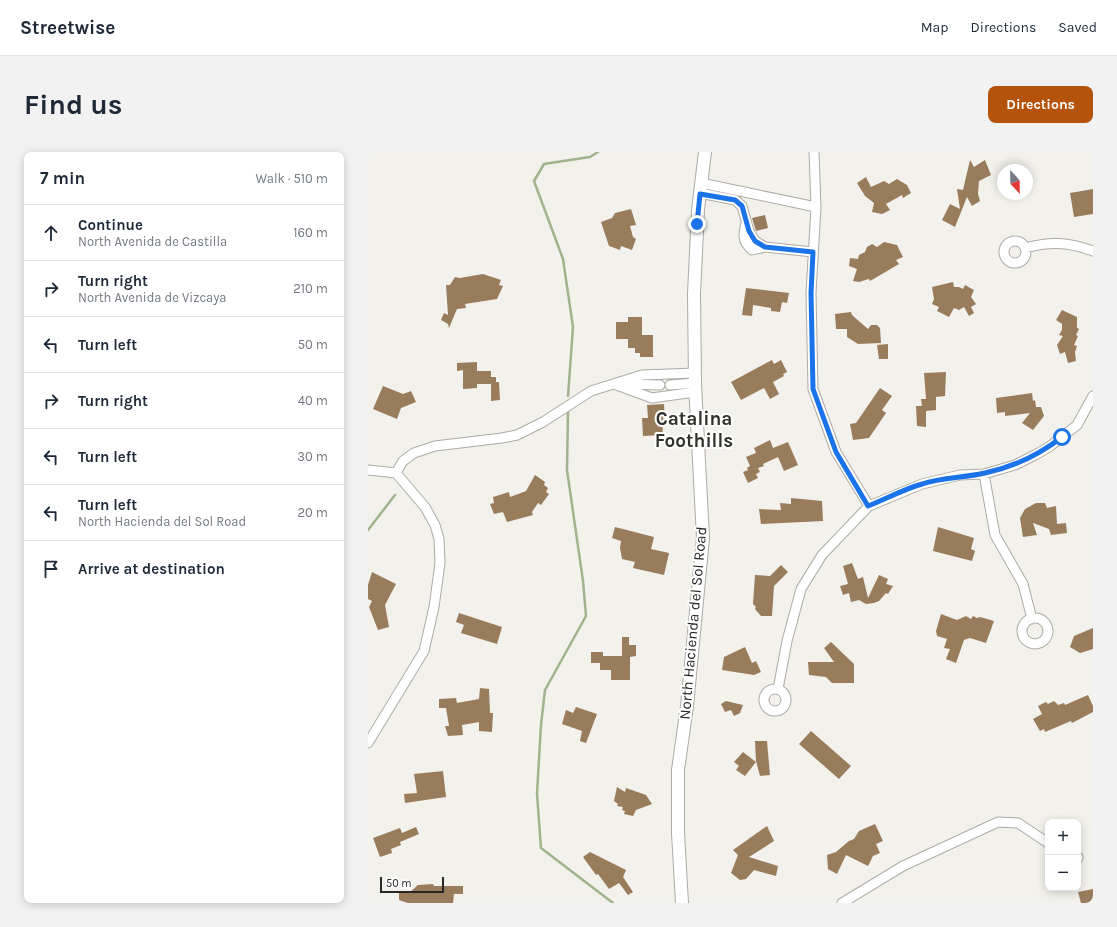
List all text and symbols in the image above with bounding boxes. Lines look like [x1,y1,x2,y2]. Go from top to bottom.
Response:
text: Streetwise [20,17,115,39]
text: Map [921,19,949,36]
text: Directions [971,19,1036,36]
text: Saved [1058,19,1097,36]
button: Directions [988,86,1093,123]
text: Find us [24,88,123,121]
north arrow [997,164,1033,200]
text: 7 min [40,168,85,188]
text: Walk · 510 m [256,171,328,186]
route end [688,215,706,233]
text: Continue [78,216,143,234]
icon: ahead [40,222,62,244]
text: 160 m [293,225,328,240]
text: North Avenida de Castilla [78,234,227,249]
text: Turn right [78,272,148,290]
icon: right [40,278,62,300]
text: 210 m [293,281,328,296]
text: North Avenida de Vizcaya [78,290,226,305]
icon: left [40,334,62,356]
text: Turn left [78,336,137,354]
text: 50 m [298,337,328,352]
icon: right [40,390,62,412]
text: Turn right [78,392,148,410]
text: 40 m [298,393,328,408]
district label: Catalina Foothills [655,408,733,452]
route start [1053,428,1071,446]
icon: left [40,446,62,468]
text: Turn left [78,448,137,466]
text: 30 m [297,449,328,464]
text: Turn left [78,496,137,514]
icon: left [40,502,62,524]
text: 20 m [298,505,328,520]
text: North Hacienda del Sol Road [78,514,246,529]
street label: North Hacienda del Sol Road [676,526,710,720]
icon: arrive [40,558,62,580]
text: Arrive at destination [78,560,225,578]
map controls [1045,819,1081,891]
button: + [1045,819,1081,855]
button: − [1045,855,1081,891]
scale bar [380,875,444,894]
text: 50 m [386,877,412,890]

